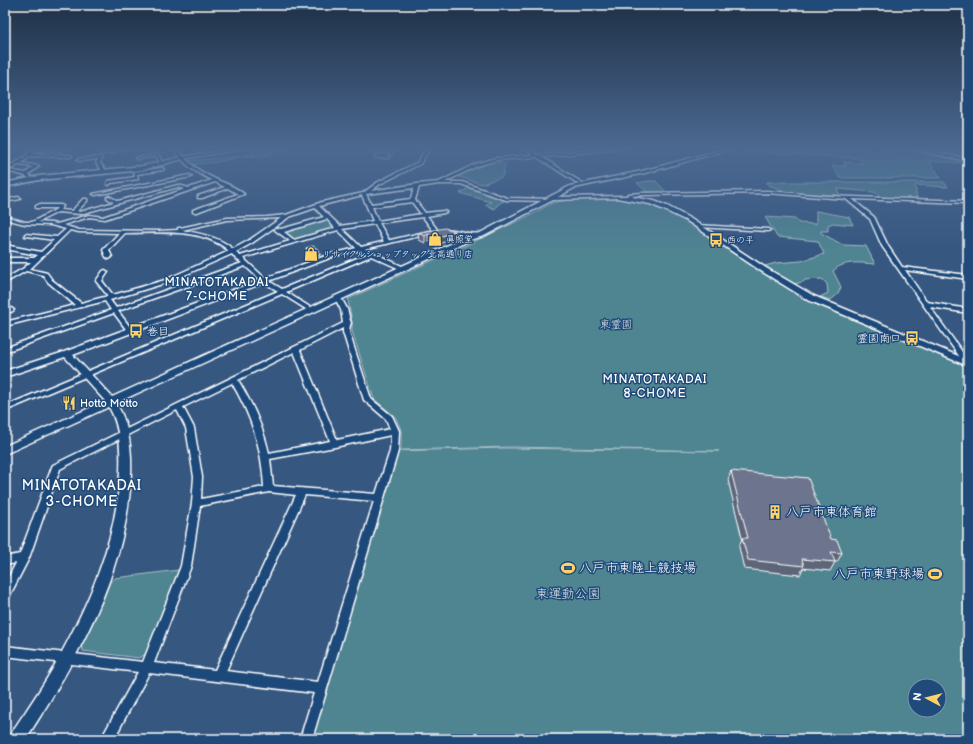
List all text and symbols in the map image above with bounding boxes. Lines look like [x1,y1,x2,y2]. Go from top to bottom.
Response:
shop icon: 眞照堂 [427,231,443,247]
bus stop icon: 西の平 [708,232,724,248]
place label: 眞照堂 [446,234,473,245]
place label: 西の平 [727,235,754,246]
shop icon: リサイクルショップタック北高通り店 [303,246,319,262]
place label: リサイクルショップタック北高通り店 [322,249,473,260]
district label: MINATOTAKADAI 7-CHOME [164,275,270,304]
park label: 東霊園 [600,318,633,331]
bus stop icon: 巻目 [128,323,144,339]
place label: 巻目 [147,325,169,338]
bus stop icon: 霊園南口 [904,330,920,346]
place label: 霊園南口 [857,332,901,345]
district label: MINATOTAKADAI 8-CHOME [602,372,708,401]
restaurant icon: Hotto Motto [61,395,77,411]
place label: Hotto Motto [80,397,138,410]
district label: MINATOTAKADAI 3-CHOME [22,477,142,510]
building icon: 八戸市東体育館 [767,504,783,520]
place label: 八戸市東体育館 [786,504,877,520]
sports icon: 八戸市東陸上競技場 [560,560,576,576]
place label: 八戸市東陸上競技場 [579,560,696,576]
place label: 八戸市東野球場 [833,566,924,582]
sports icon: 八戸市東野球場 [927,566,943,582]
park label: 東運動公園 [535,586,601,602]
north arrow [907,678,947,718]
text: N [911,692,925,702]

